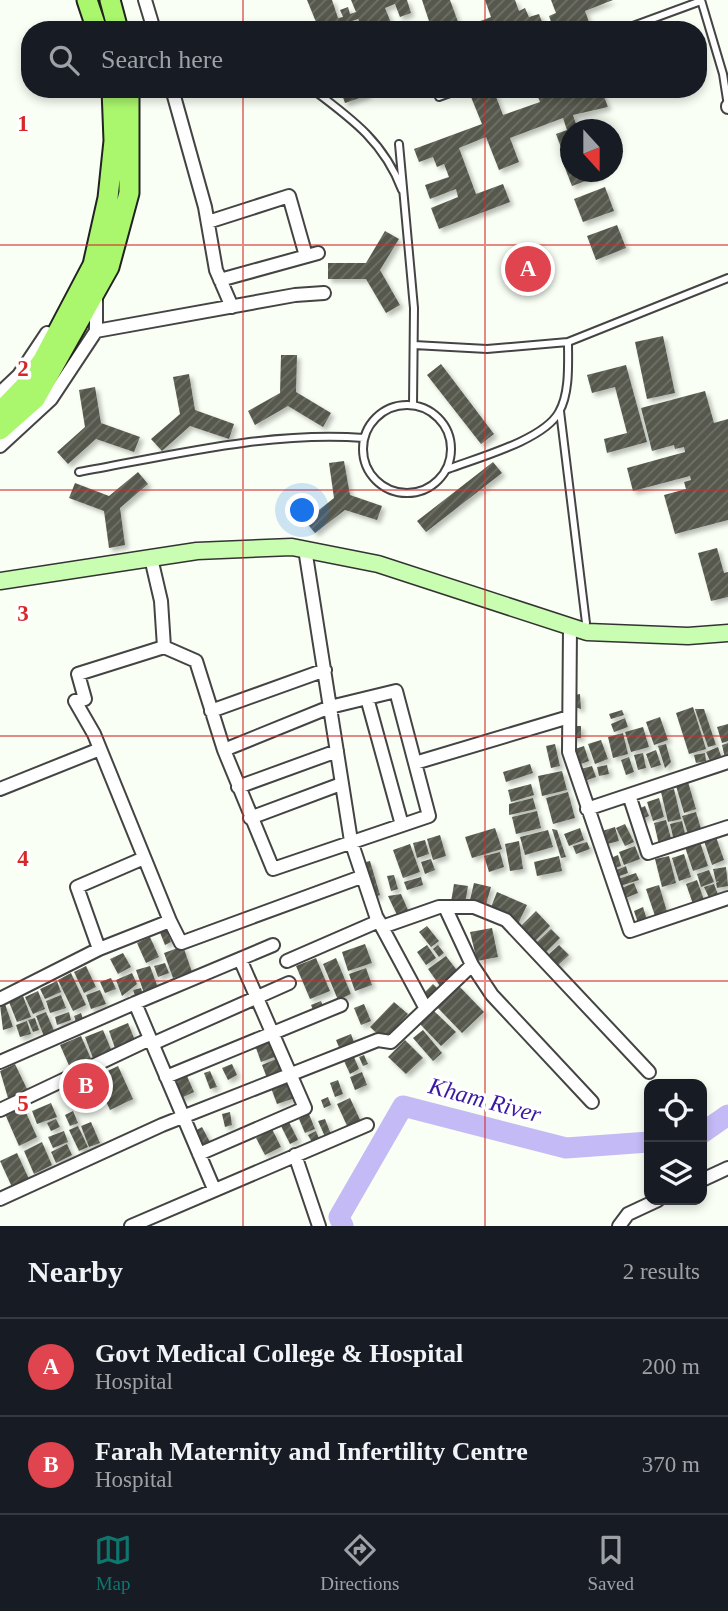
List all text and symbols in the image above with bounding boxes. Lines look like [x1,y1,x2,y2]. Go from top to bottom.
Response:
search box [21,21,707,98]
icon: search [45,41,83,79]
text: Search here [101,45,223,74]
text: 1 [17,111,29,136]
north arrow [560,119,623,182]
pin: A [505,243,551,295]
text: 2 [17,356,29,381]
your location [285,493,319,527]
text: 3 [17,601,29,626]
text: 4 [17,846,29,871]
pin: B [63,1060,109,1112]
water label: Kham River [425,1072,545,1128]
map controls [644,1079,707,1205]
button: locate [644,1079,707,1142]
text: 5 [17,1091,29,1116]
button: layers [644,1142,707,1205]
text: Nearby [28,1255,123,1288]
text: 2 results [623,1259,700,1284]
text: Govt Medical College & Hospital [95,1339,463,1368]
text: A [43,1354,59,1379]
text: 200 m [642,1354,700,1379]
text: Hospital [95,1369,173,1394]
text: Farah Maternity and Infertility Centre [95,1437,528,1466]
text: B [43,1452,59,1477]
text: 370 m [642,1452,700,1477]
text: Hospital [95,1467,173,1492]
tab: Map [94,1531,132,1595]
tab: Directions [320,1531,399,1595]
tab: Saved [587,1531,634,1595]

